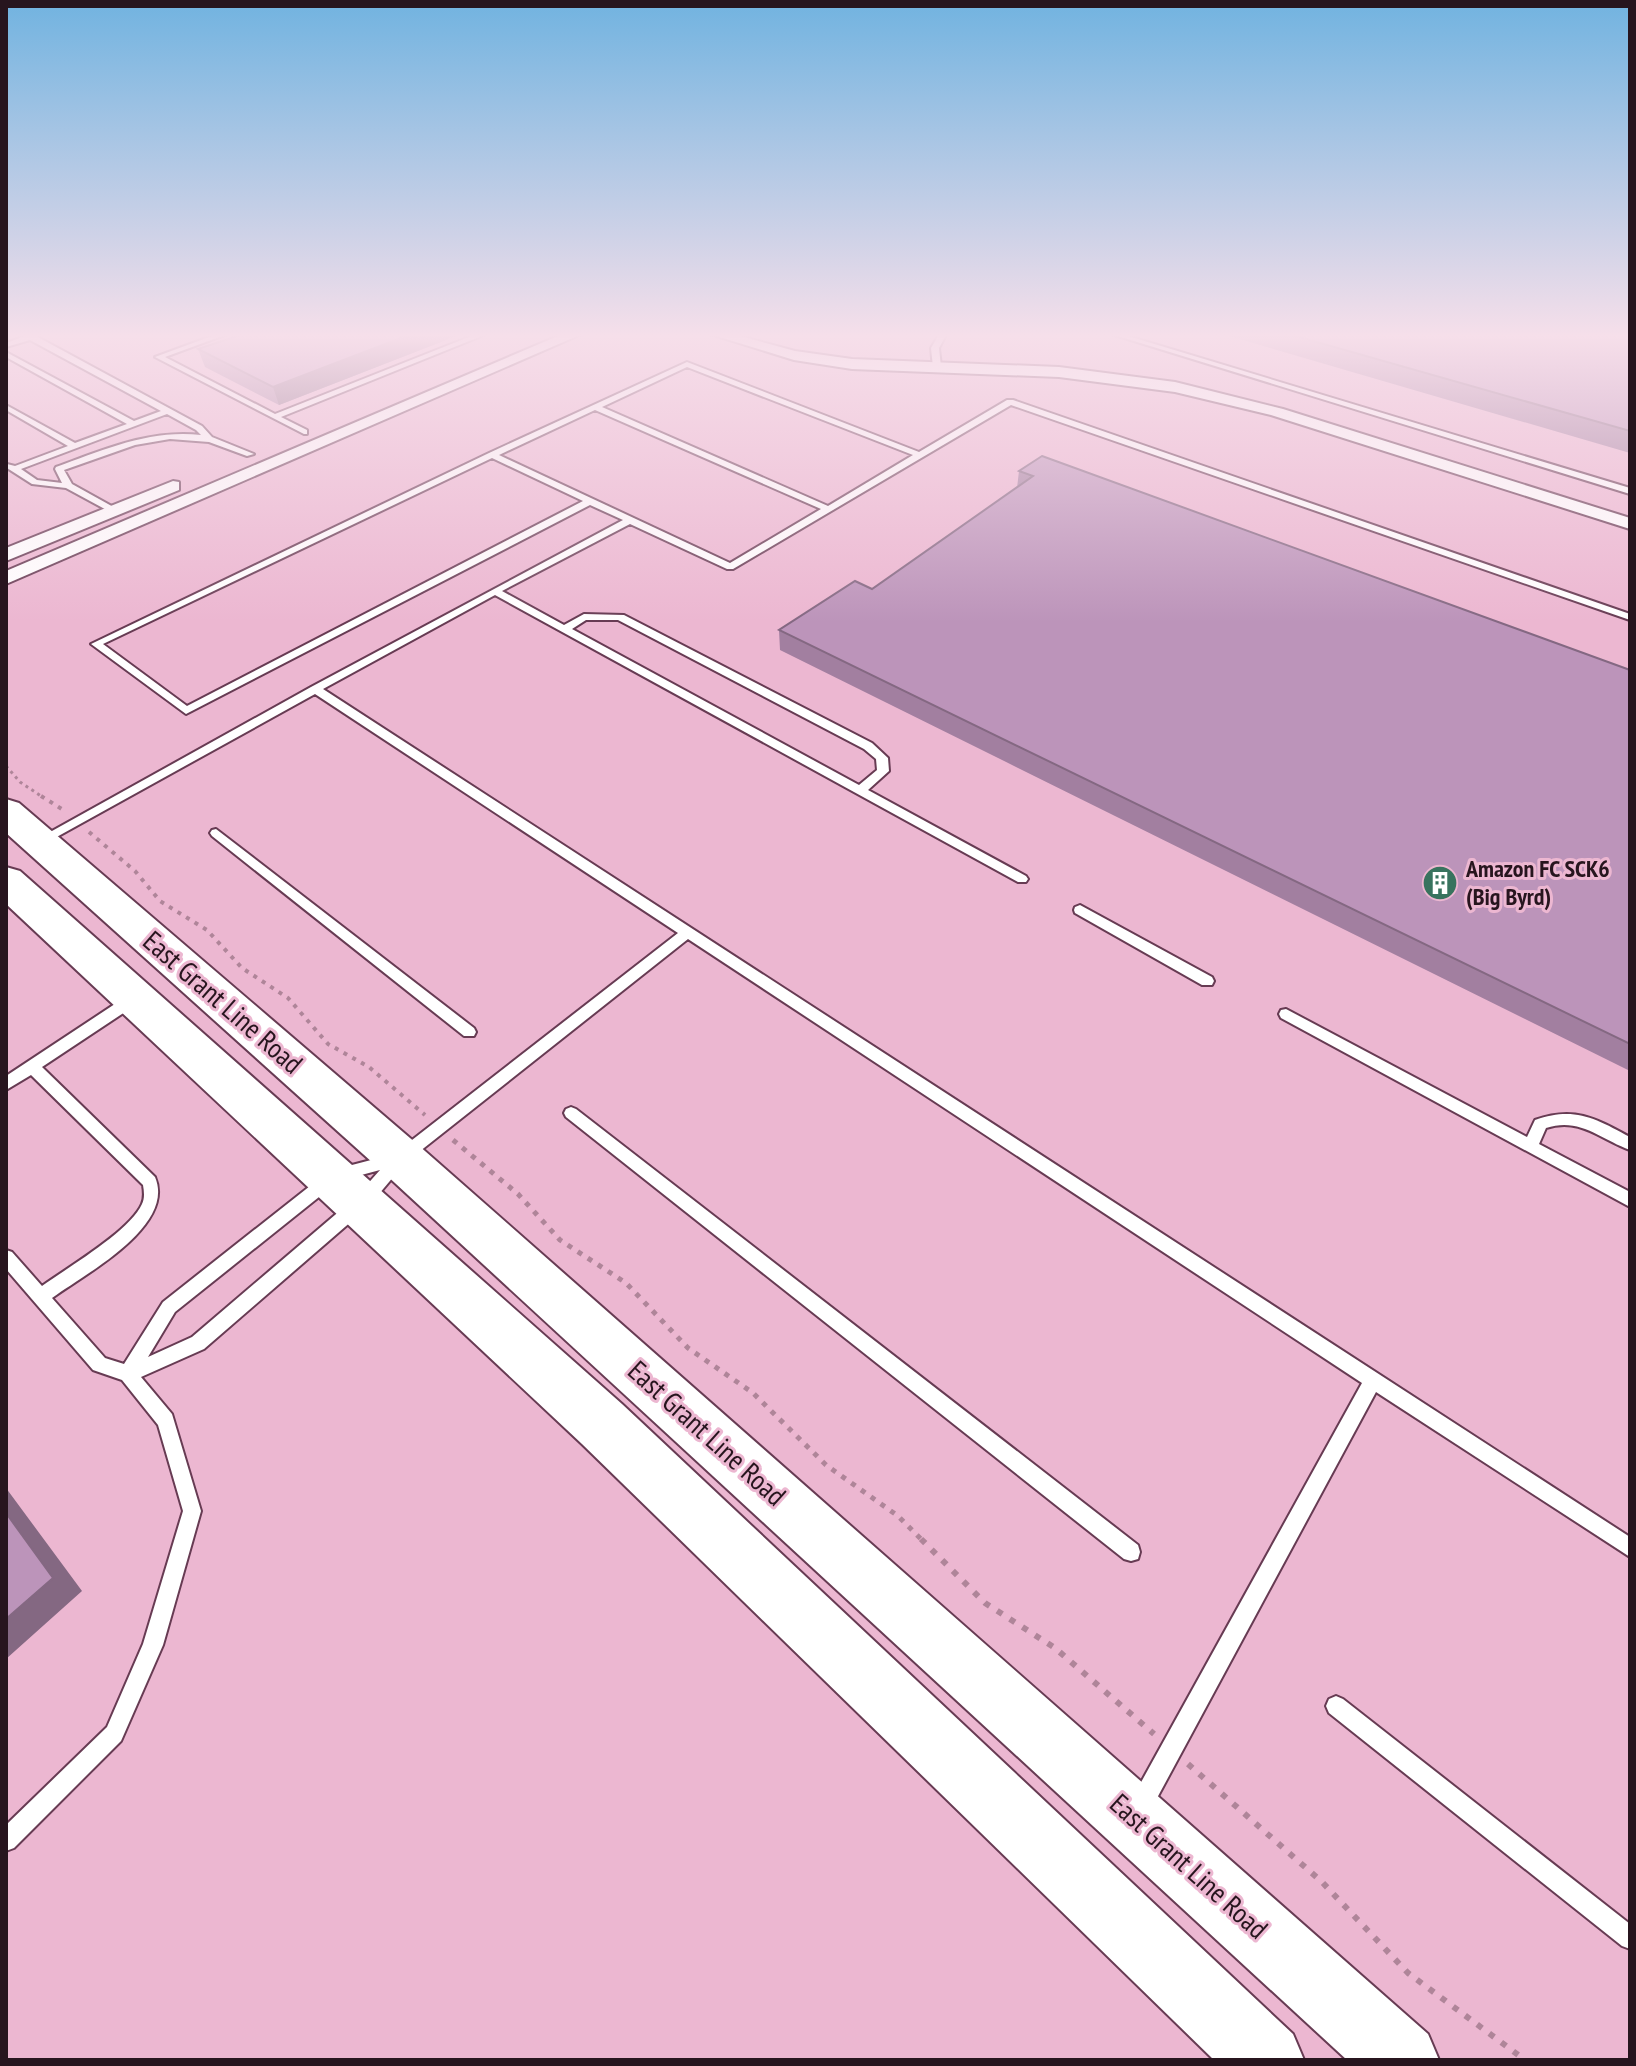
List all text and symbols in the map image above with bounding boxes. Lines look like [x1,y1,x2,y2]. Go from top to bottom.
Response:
place label: Amazon FC SCK6 (Big Byrd) [1465,853,1610,912]
building icon: Amazon FC SCK6 (Big Byrd) [1421,864,1459,902]
street label: East Grant Line Road [136,922,311,1081]
street label: East Grant Line Road [621,1352,794,1513]
street label: East Grant Line Road [1103,1785,1276,1946]

